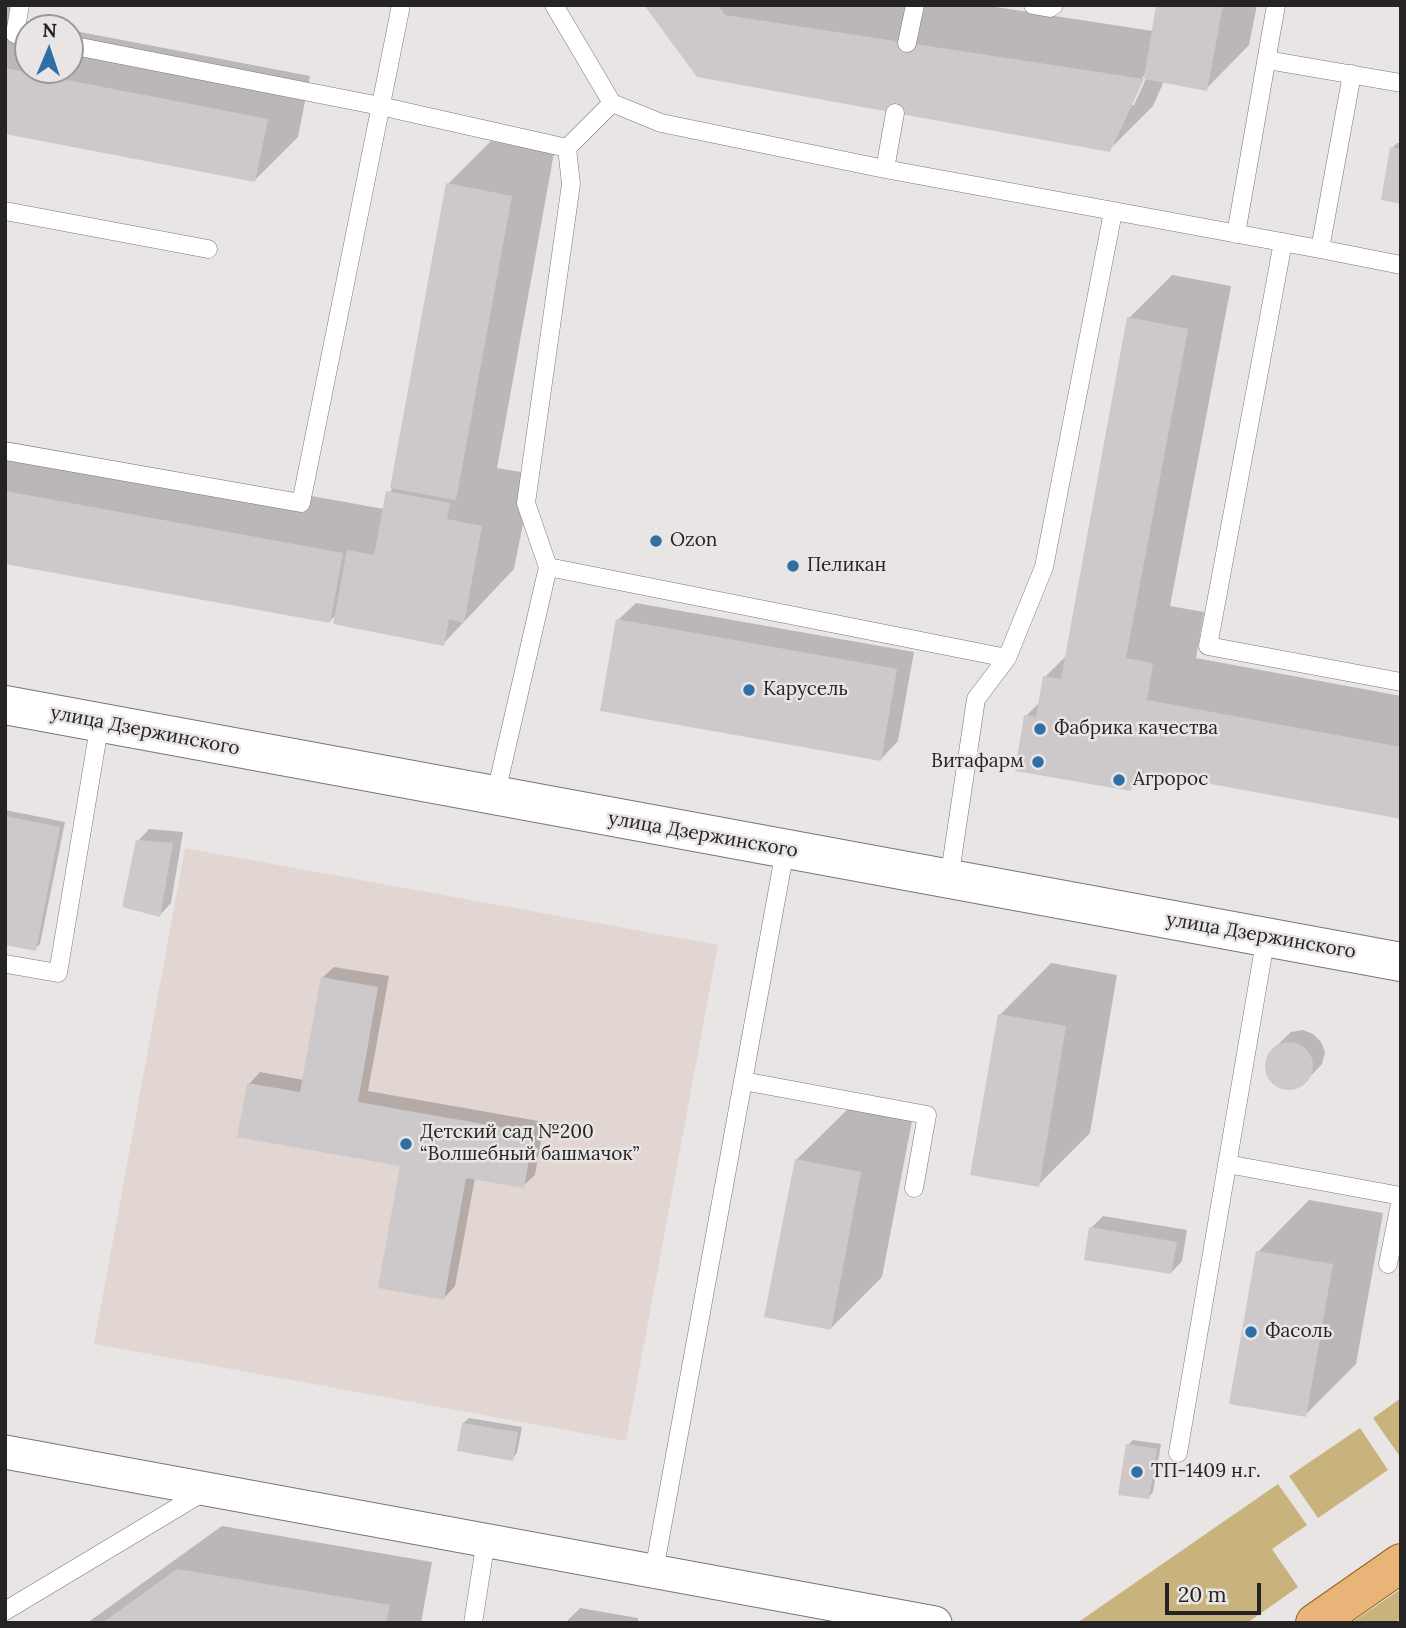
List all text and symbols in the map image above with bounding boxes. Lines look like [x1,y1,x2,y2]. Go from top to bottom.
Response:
north arrow [14,14,84,84]
text: N [42,18,57,42]
place label: Ozon [670,530,717,552]
marker: Ozon [648,533,664,549]
place label: Пеликан [807,555,886,577]
marker: Пеликан [785,558,801,574]
place label: Карусель [763,679,848,701]
marker: Карусель [741,682,757,698]
street label: улица Дзержинского [48,701,242,761]
place label: Фабрика качества [1054,718,1218,740]
marker: Фабрика качества [1032,721,1048,737]
place label: Витафарм [931,751,1024,773]
marker: Витафарм [1030,754,1046,770]
place label: Агророс [1133,769,1208,791]
marker: Агророс [1111,772,1127,788]
street label: улица Дзержинского [606,807,800,863]
street label: улица Дзержинского [1164,908,1358,964]
place label: Детский сад №200 “Волшебный башмачок” [420,1122,639,1166]
marker: Детский сад №200 “Волшебный башмачок” [398,1136,414,1152]
place label: Фасоль [1265,1321,1332,1343]
marker: Фасоль [1243,1324,1259,1340]
place label: ТП-1409 н.г. [1151,1461,1261,1483]
marker: ТП-1409 н.г. [1129,1464,1145,1480]
scale bar [1168,1568,1264,1612]
text: 20 m [1178,1581,1227,1608]

